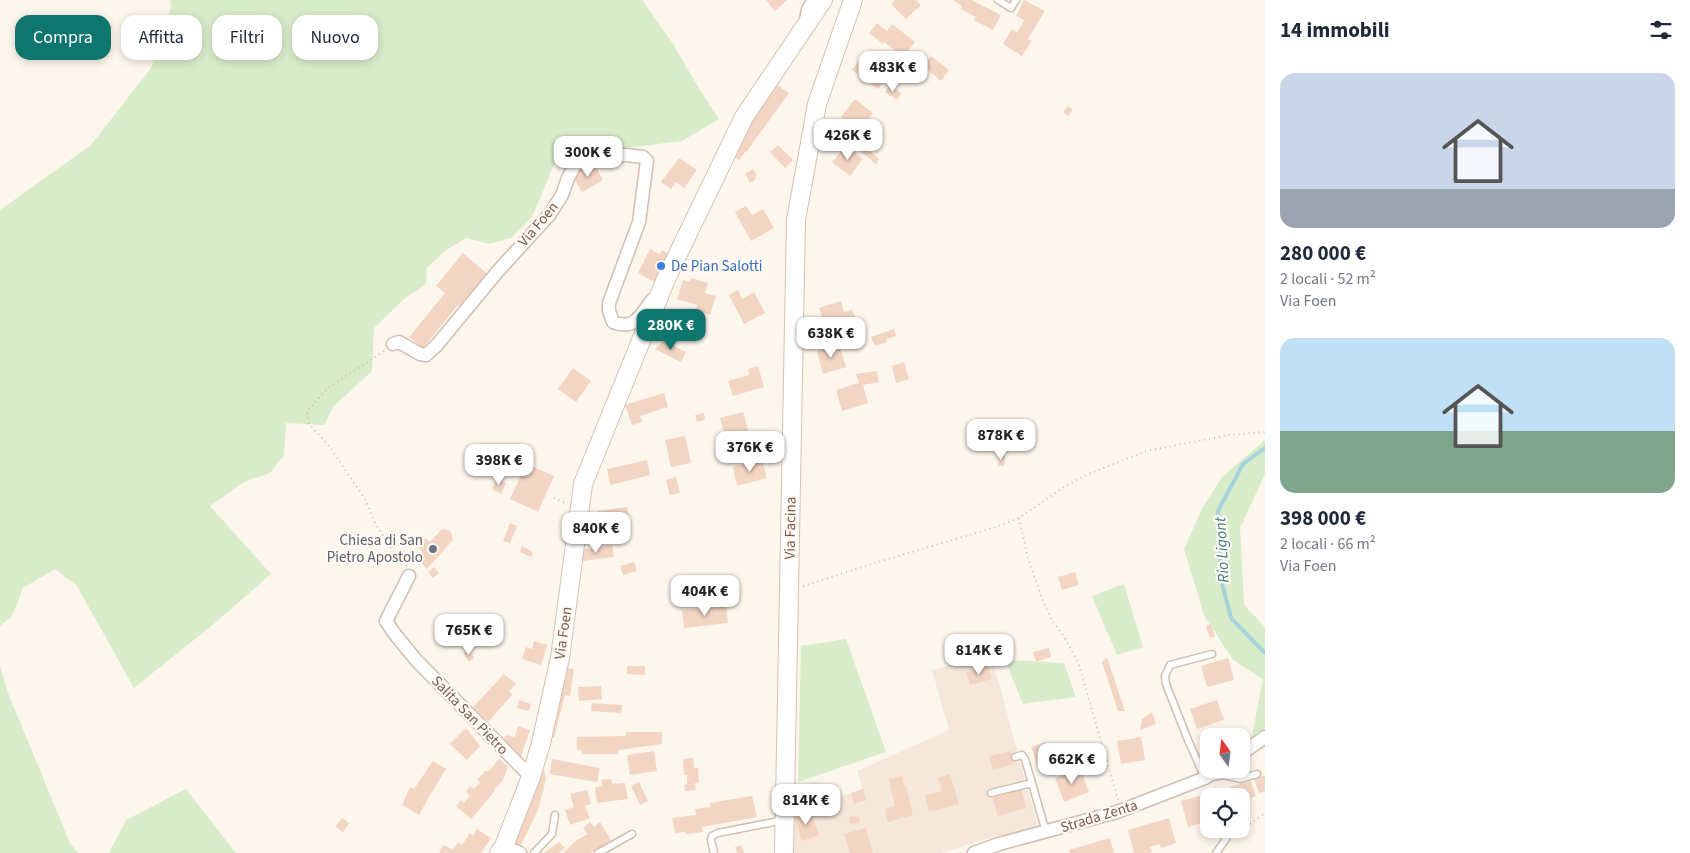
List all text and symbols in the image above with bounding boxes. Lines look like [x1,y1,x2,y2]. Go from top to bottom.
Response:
chip: Compra [15,15,111,60]
chip: Affitta [121,15,202,60]
chip: Filtri [212,15,282,60]
chip: Nuovo [292,15,378,60]
text: 14 immobili [1280,15,1389,45]
icon: filters [1647,16,1675,44]
pin: 483K € [852,51,934,93]
text: 483K € [870,56,916,78]
icon: home [1433,106,1523,196]
pin: 426K € [807,119,889,161]
text: 426K € [825,124,871,146]
pin: 300K € [547,136,629,178]
text: 300K € [565,141,611,163]
street label: Via Foen [513,197,563,251]
text: 280 000 € [1280,238,1366,268]
place label: De Pian Salotti [671,256,762,277]
marker: De Pian Salotti [655,260,667,272]
text: 2 locali · 52 m² [1280,268,1376,290]
text: Via Foen [1280,290,1337,312]
pin: 280K € [630,308,712,351]
text: 280K € [648,314,694,336]
pin: 638K € [790,316,872,359]
text: 638K € [808,322,854,344]
icon: home [1433,371,1523,461]
pin: 878K € [960,418,1042,461]
text: 878K € [978,424,1024,446]
pin: 376K € [709,430,791,473]
text: 376K € [727,436,773,458]
pin: 398K € [458,444,540,486]
text: 398K € [476,449,522,471]
street label: Via Facina [779,496,802,560]
text: 398 000 € [1280,503,1366,533]
pin: 840K € [555,512,637,554]
water label: Rio Ligont [1209,516,1235,583]
text: 840K € [573,517,619,539]
place label: Chiesa di San Pietro Apostolo [327,530,423,568]
text: 2 locali · 66 m² [1280,533,1376,555]
marker: Chiesa di San Pietro Apostolo [427,543,439,555]
text: Via Foen [1280,555,1337,577]
pin: 404K € [664,574,746,617]
text: 404K € [682,580,728,602]
street label: Via Foen [549,605,578,661]
pin: 765K € [428,614,510,656]
text: 765K € [446,619,492,641]
pin: 814K € [938,634,1020,676]
text: 814K € [956,639,1002,661]
street label: Salita San Pietro [426,671,513,760]
north arrow [1200,728,1250,778]
map controls [1200,728,1250,838]
pin: 662K € [1031,742,1113,785]
text: 662K € [1049,748,1095,770]
pin: 814K € [765,784,847,826]
button: locate [1200,788,1250,838]
text: 814K € [783,789,829,811]
street label: Strada Zenta [1058,795,1140,838]

